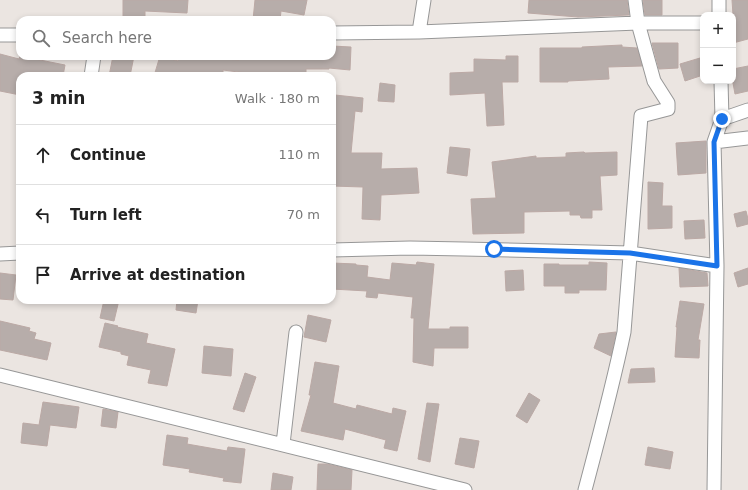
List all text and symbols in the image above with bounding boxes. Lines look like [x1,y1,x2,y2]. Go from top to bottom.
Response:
map controls [700,12,736,84]
button: + [700,12,736,48]
search box [16,16,336,60]
icon: search [30,27,52,49]
text: Search here [62,29,152,47]
button: − [700,48,736,84]
text: 3 min [32,88,85,108]
text: Walk · 180 m [235,91,320,106]
route end [713,110,731,128]
icon: ahead [32,144,54,166]
text: Continue [70,146,146,164]
text: 110 m [278,147,320,162]
icon: left [32,204,54,226]
text: Turn left [70,206,142,224]
text: 70 m [287,207,320,222]
route start [485,240,503,258]
icon: arrive [32,264,54,286]
text: Arrive at destination [70,266,245,284]

